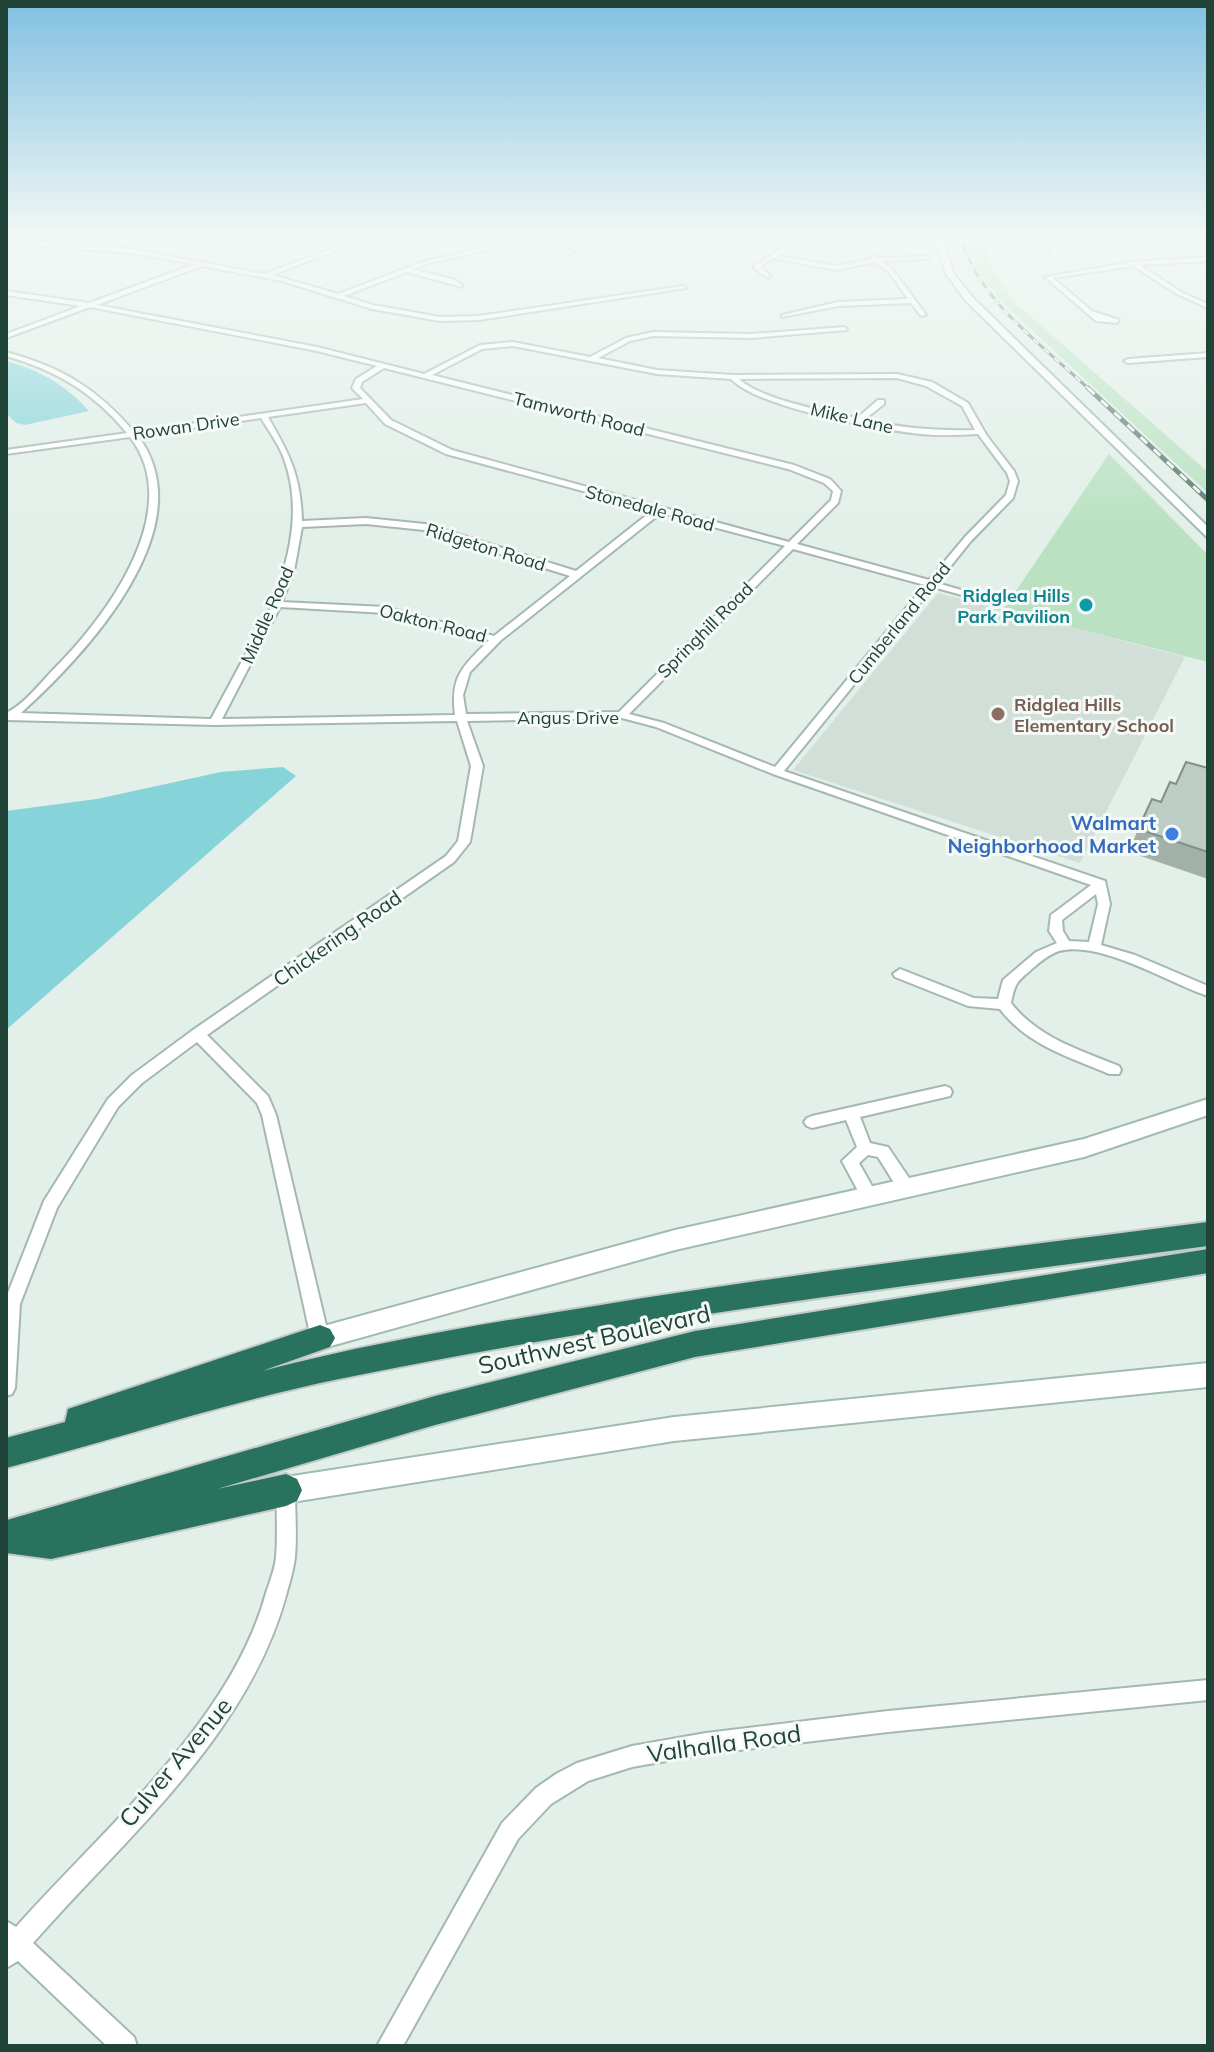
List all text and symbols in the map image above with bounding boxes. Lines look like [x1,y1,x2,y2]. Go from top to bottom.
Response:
street label: Tamworth Road [511,387,647,441]
street label: Mike Lane [808,397,896,439]
street label: Rowan Drive [131,407,241,445]
street label: Stonedale Road [583,480,717,536]
street label: Ridgeton Road [423,518,549,576]
street label: Cumberland Road [843,557,955,689]
street label: Middle Road [235,563,299,667]
street label: Springhill Road [652,577,758,683]
place label: Ridglea Hills Park Pavilion [957,584,1070,628]
marker: Ridglea Hills Park Pavilion [1077,596,1095,614]
street label: Oakton Road [377,599,489,647]
place label: Ridglea Hills Elementary School [1014,693,1174,737]
marker: Ridglea Hills Elementary School [989,705,1007,723]
street label: Angus Drive [517,706,619,729]
place label: Walmart Neighborhood Market [948,810,1156,858]
marker: Walmart Neighborhood Market [1163,825,1181,843]
street label: Chickering Road [268,884,406,992]
street label: Southwest Boulevard [475,1298,713,1380]
street label: Culver Avenue [112,1691,238,1833]
street label: Valhalla Road [645,1717,803,1769]

